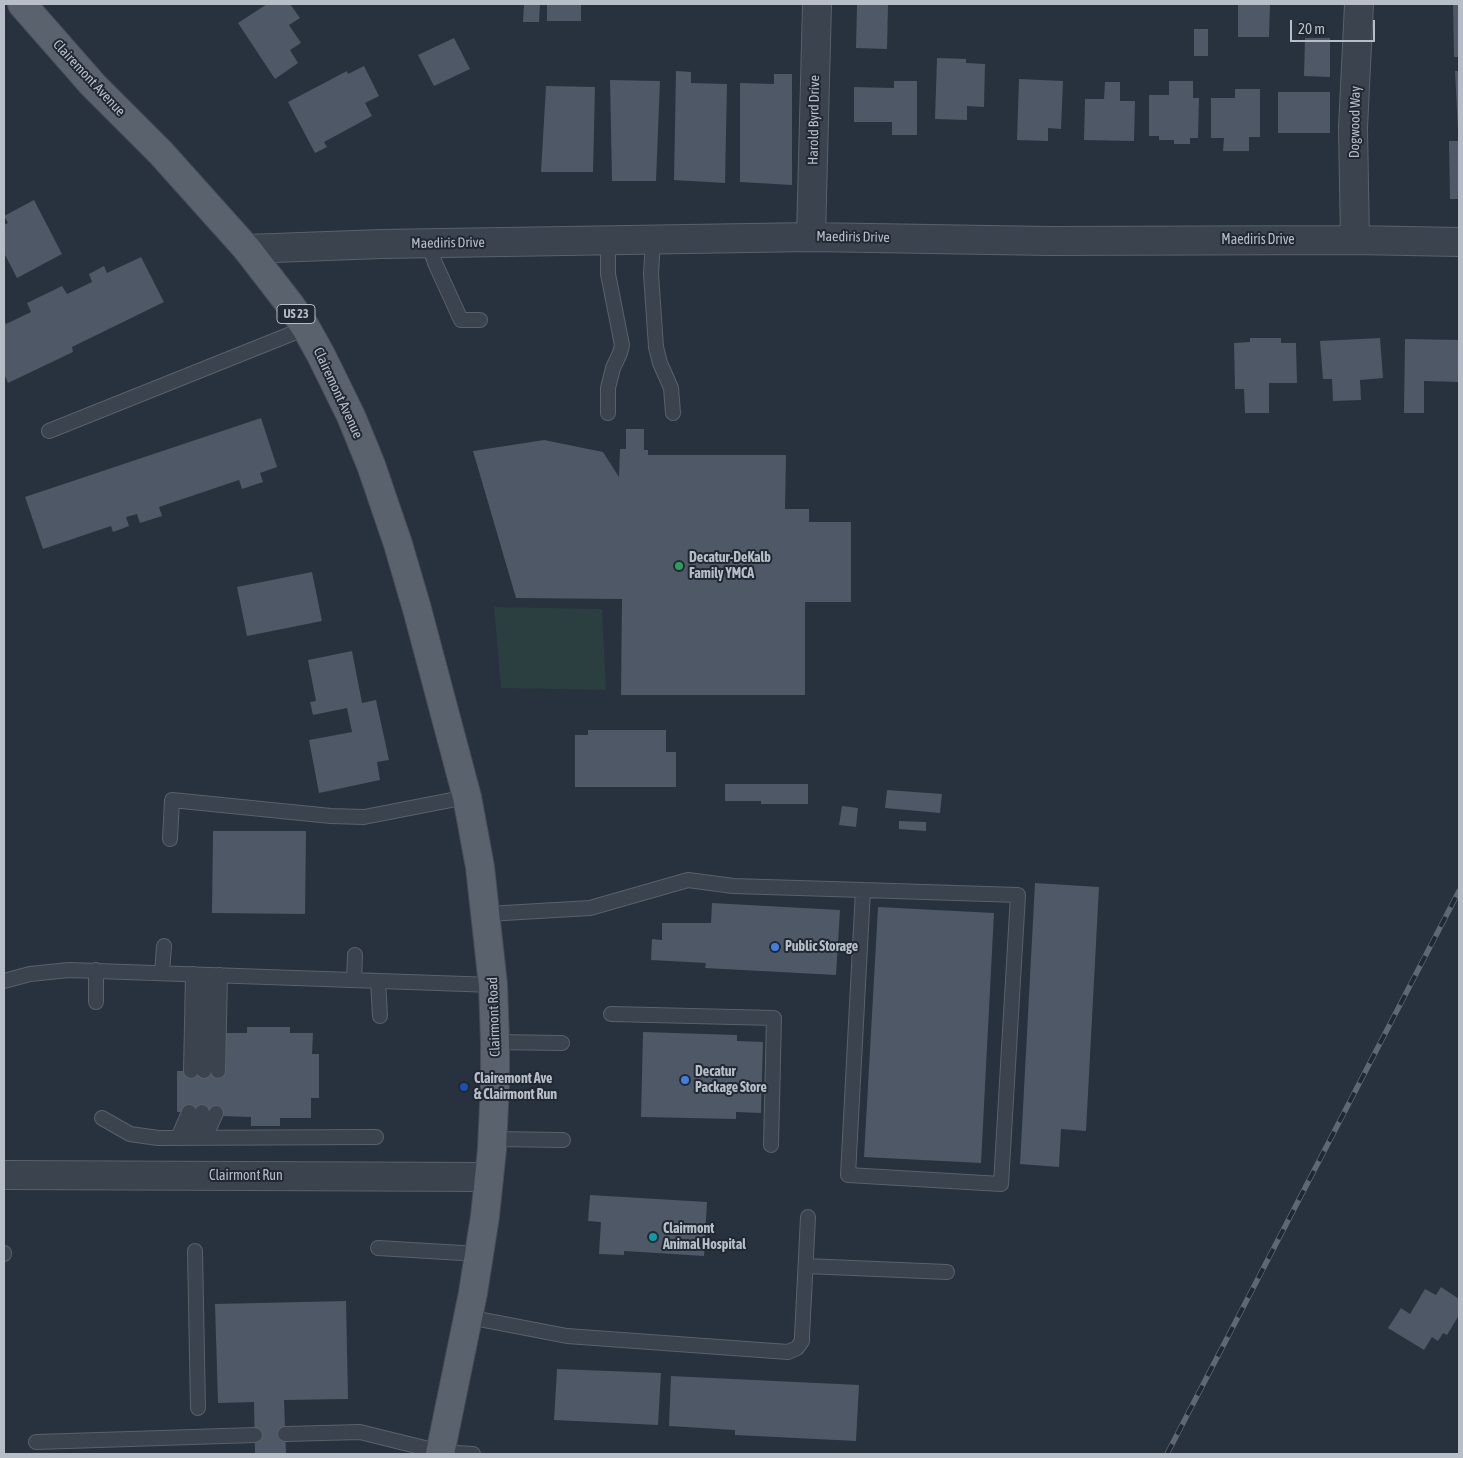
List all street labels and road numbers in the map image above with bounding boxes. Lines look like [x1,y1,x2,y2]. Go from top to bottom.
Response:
street label: Clairemont Avenue [49,36,129,120]
street label: Harold Byrd Drive [805,75,823,165]
street label: Dogwood Way [1346,86,1364,158]
street label: Maediris Drive [816,228,890,246]
street label: Maediris Drive [1221,232,1295,248]
street label: Maediris Drive [411,234,485,252]
road number: US 23 [277,304,315,324]
street label: Clairemont Avenue [310,345,366,441]
street label: Clairmont Road [484,977,504,1057]
street label: Clairmont Run [209,1168,283,1184]

